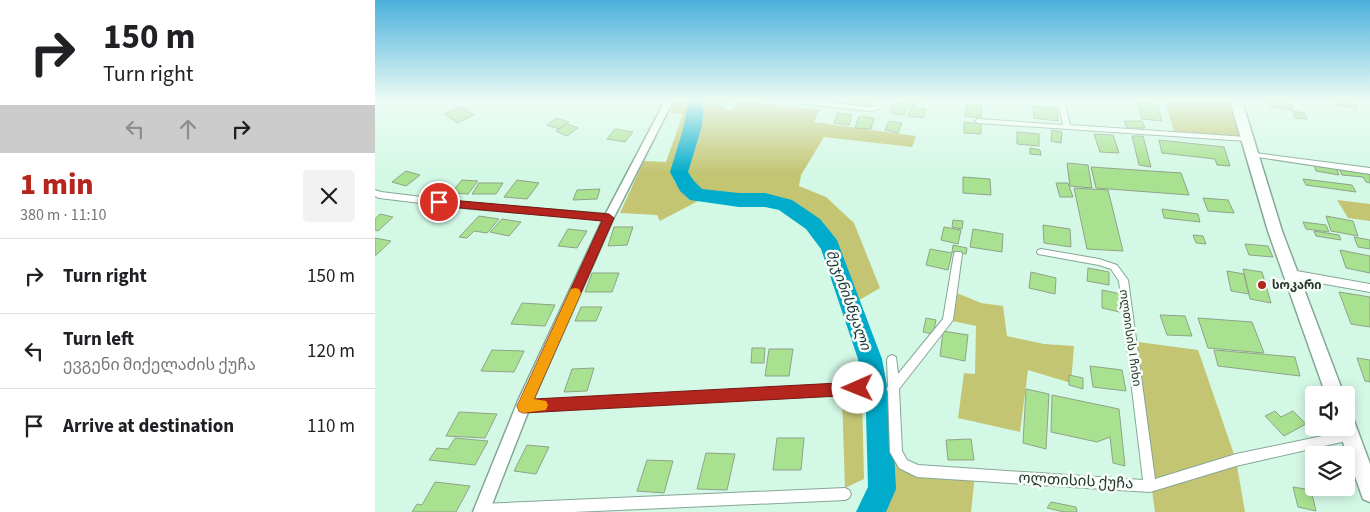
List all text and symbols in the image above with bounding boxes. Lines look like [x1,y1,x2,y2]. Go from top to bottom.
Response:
text: 150 m [103,12,195,62]
icon: right [20,20,85,85]
text: Turn right [103,58,193,90]
icon: left [121,115,149,143]
icon: ahead [174,115,202,143]
icon: right [227,115,255,143]
text: 1 min [20,163,94,206]
button: close [303,170,355,222]
pin [418,181,460,223]
icon: arrive [425,188,453,216]
text: 380 m · 11:10 [20,204,107,226]
water label: მეჯინისწყალი [821,247,876,354]
icon: right [20,262,48,290]
text: Turn right [63,263,147,290]
text: 150 m [307,263,355,290]
place label: სოკარი [1272,277,1322,294]
marker: სოკარი [1256,279,1268,291]
street label: ოლთისის I ჩიხი [1115,288,1145,388]
text: Turn left [63,326,134,353]
icon: left [20,337,48,365]
text: 120 m [307,338,355,365]
text: ევგენი მიქელაძის ქუჩა [63,354,256,376]
position arrow [831,361,883,413]
map controls [1305,386,1355,496]
button: sound [1305,386,1355,436]
icon: arrive [20,412,48,440]
text: Arrive at destination [63,413,234,440]
text: 110 m [307,413,355,440]
button: layers [1305,446,1355,496]
street label: ოლთისის ქუჩა [1018,468,1134,494]

